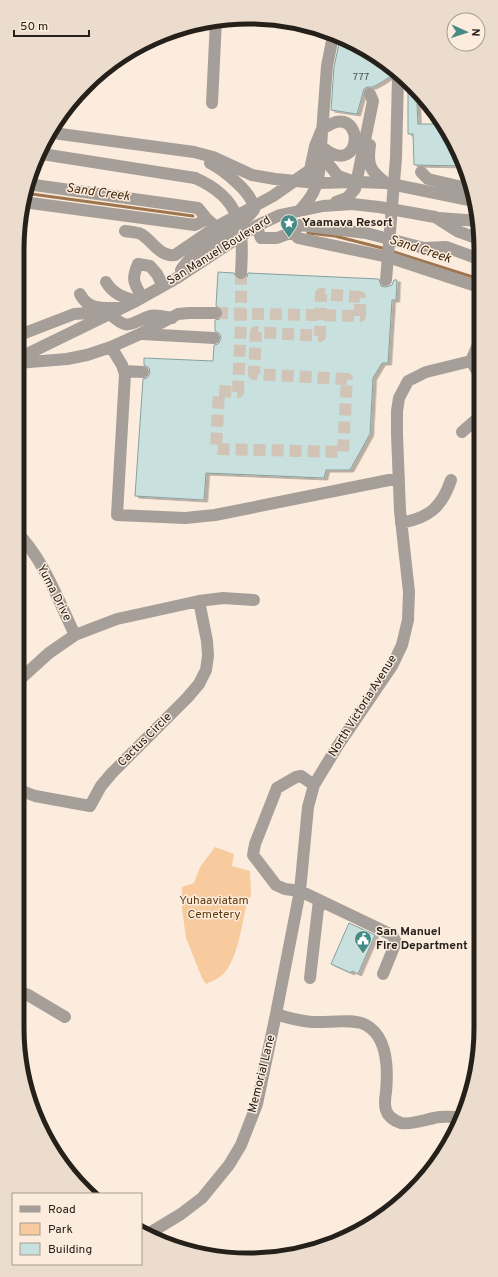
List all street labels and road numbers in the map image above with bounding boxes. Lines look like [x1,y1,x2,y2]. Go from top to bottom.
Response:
street label: San Manuel Boulevard [164,213,274,289]
street label: Yuma Drive [33,562,75,624]
street label: North Victoria Avenue [325,652,401,760]
street label: Cactus Circle [114,709,176,771]
street label: Memorial Lane [245,1033,279,1115]

